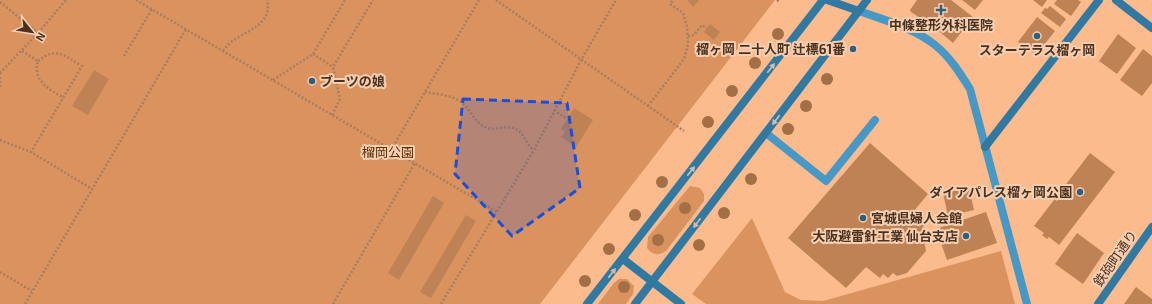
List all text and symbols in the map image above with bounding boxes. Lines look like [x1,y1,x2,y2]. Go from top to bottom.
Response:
marker: 中條整形外科医院 [935,4,947,16]
north arrow [12,12,52,52]
place label: 中條整形外科医院 [889,17,993,33]
text: N [33,31,49,44]
marker: スターテラス榴ヶ岡 [1032,31,1042,41]
place label: 榴ヶ岡 二十人町 辻標61番 [696,41,845,57]
place label: スターテラス榴ヶ岡 [979,42,1095,58]
marker: 榴ヶ岡 二十人町 辻標61番 [848,44,858,54]
one-way arrow [767,63,775,74]
place label: ブーツの娘 [320,73,385,89]
marker: ブーツの娘 [307,76,317,86]
one-way arrow [771,114,780,125]
park label: 榴岡公園 [362,144,414,160]
one-way arrow [687,165,696,176]
place label: ダイアパレス榴ヶ岡公園 [929,184,1072,200]
marker: ダイアパレス榴ヶ岡公園 [1075,187,1085,197]
place label: 宮城県婦人会館 [871,210,962,226]
marker: 宮城県婦人会館 [858,213,868,223]
one-way arrow [693,218,701,229]
street label: 鉄砲町通り [1090,227,1140,289]
place label: 大阪避雷針工業 仙台支店 [812,228,958,244]
marker: 大阪避雷針工業 仙台支店 [961,231,971,241]
one-way arrow [607,268,616,279]

